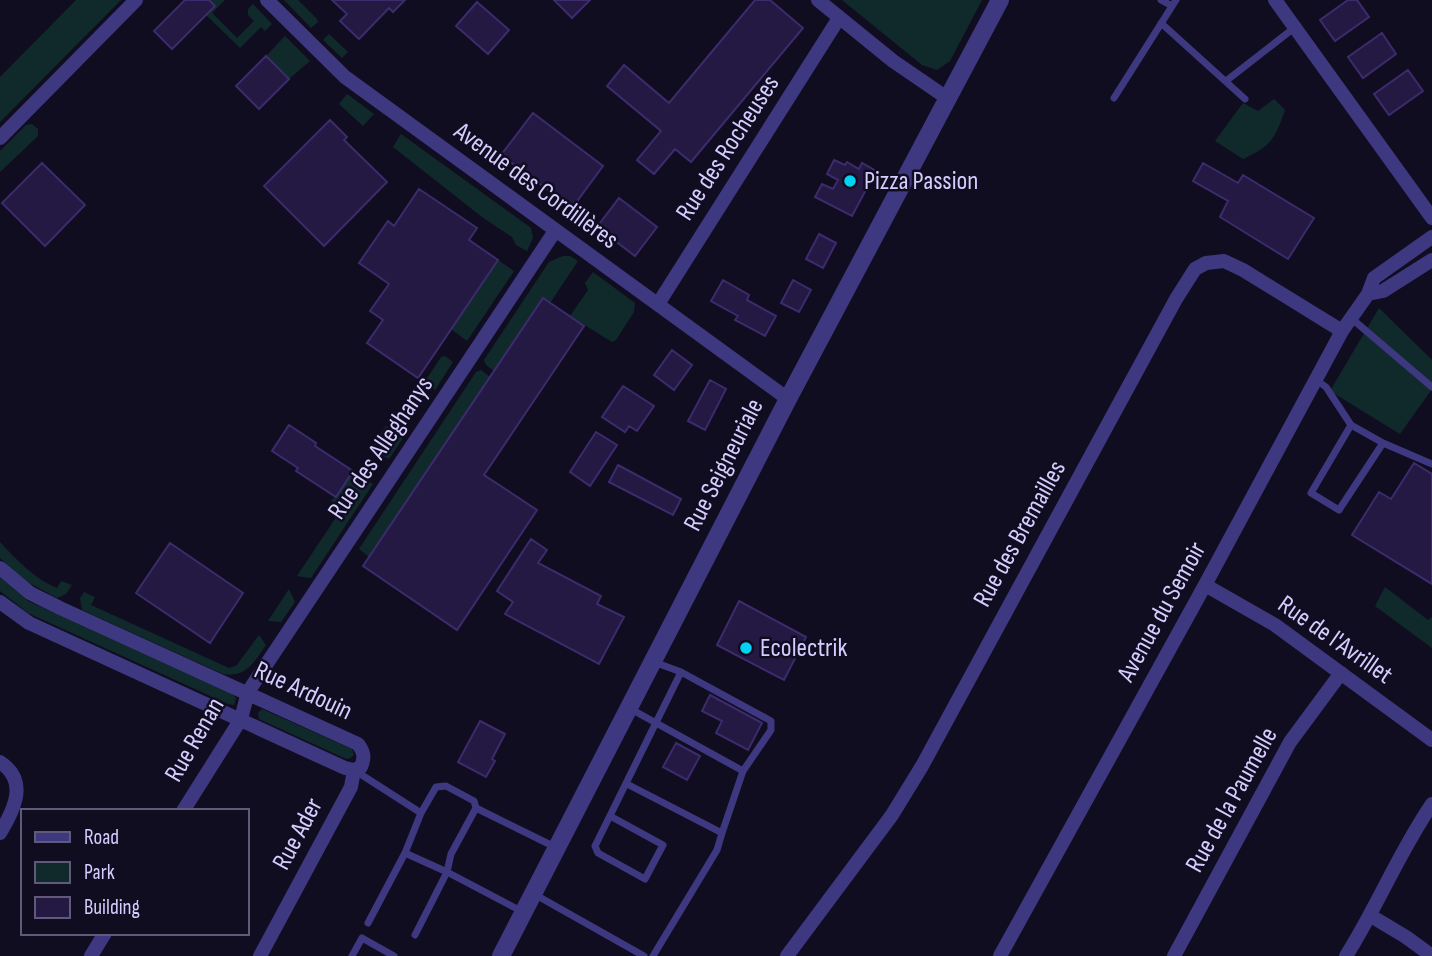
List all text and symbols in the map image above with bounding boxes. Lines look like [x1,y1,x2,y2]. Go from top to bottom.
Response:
street label: Rue des Rocheuses [670,70,786,226]
street label: Avenue des Cordillères [447,115,624,256]
place label: Pizza Passion [864,166,978,197]
marker: Pizza Passion [842,173,858,189]
street label: Rue des Alleghanys [322,371,440,525]
street label: Rue Seigneuriale [677,394,771,536]
street label: Rue des Bremailles [967,456,1073,612]
street label: Avenue du Semoir [1110,536,1213,688]
street label: Rue de l'Avrillet [1272,589,1398,691]
place label: Ecolectrik [760,633,847,664]
marker: Ecolectrik [738,640,754,656]
street label: Rue Ardouin [249,655,357,727]
street label: Rue Renan [159,692,231,788]
street label: Rue de la Paumelle [1179,722,1285,878]
street label: Rue Ader [266,792,330,875]
legend [21,809,248,935]
text: Road [84,825,119,850]
text: Park [84,860,115,885]
text: Building [84,895,140,920]

